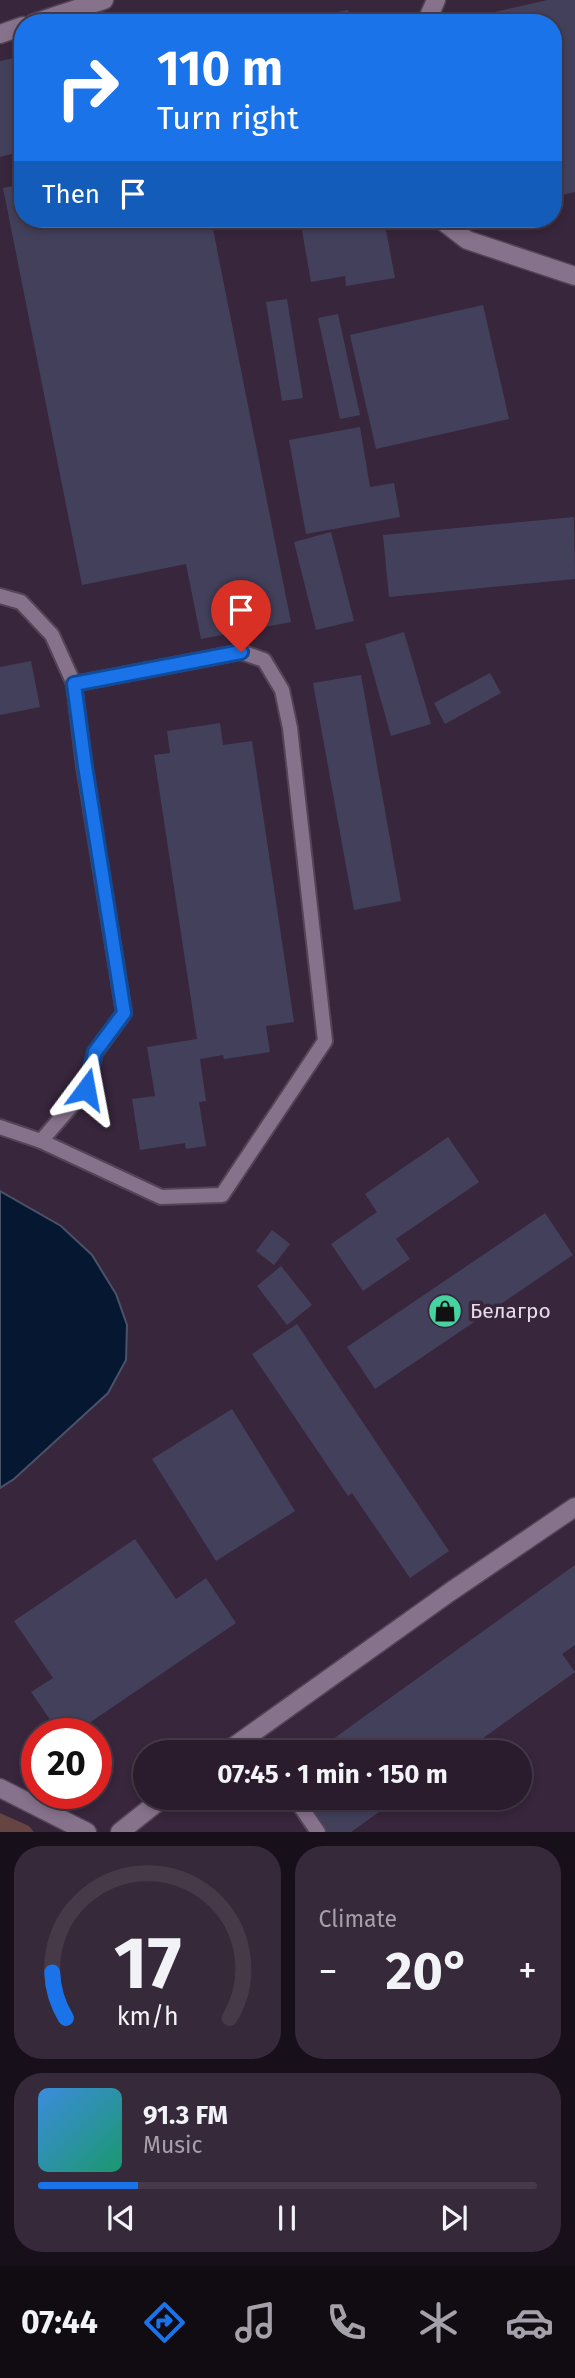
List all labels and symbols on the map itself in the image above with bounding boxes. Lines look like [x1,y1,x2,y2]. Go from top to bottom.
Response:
pin [211,580,271,652]
position arrow [49,1052,123,1126]
shop icon: Белагро [426,1292,464,1330]
place label: Белагро [470,1298,551,1324]
speed limit sign: 20 [21,1718,112,1809]

